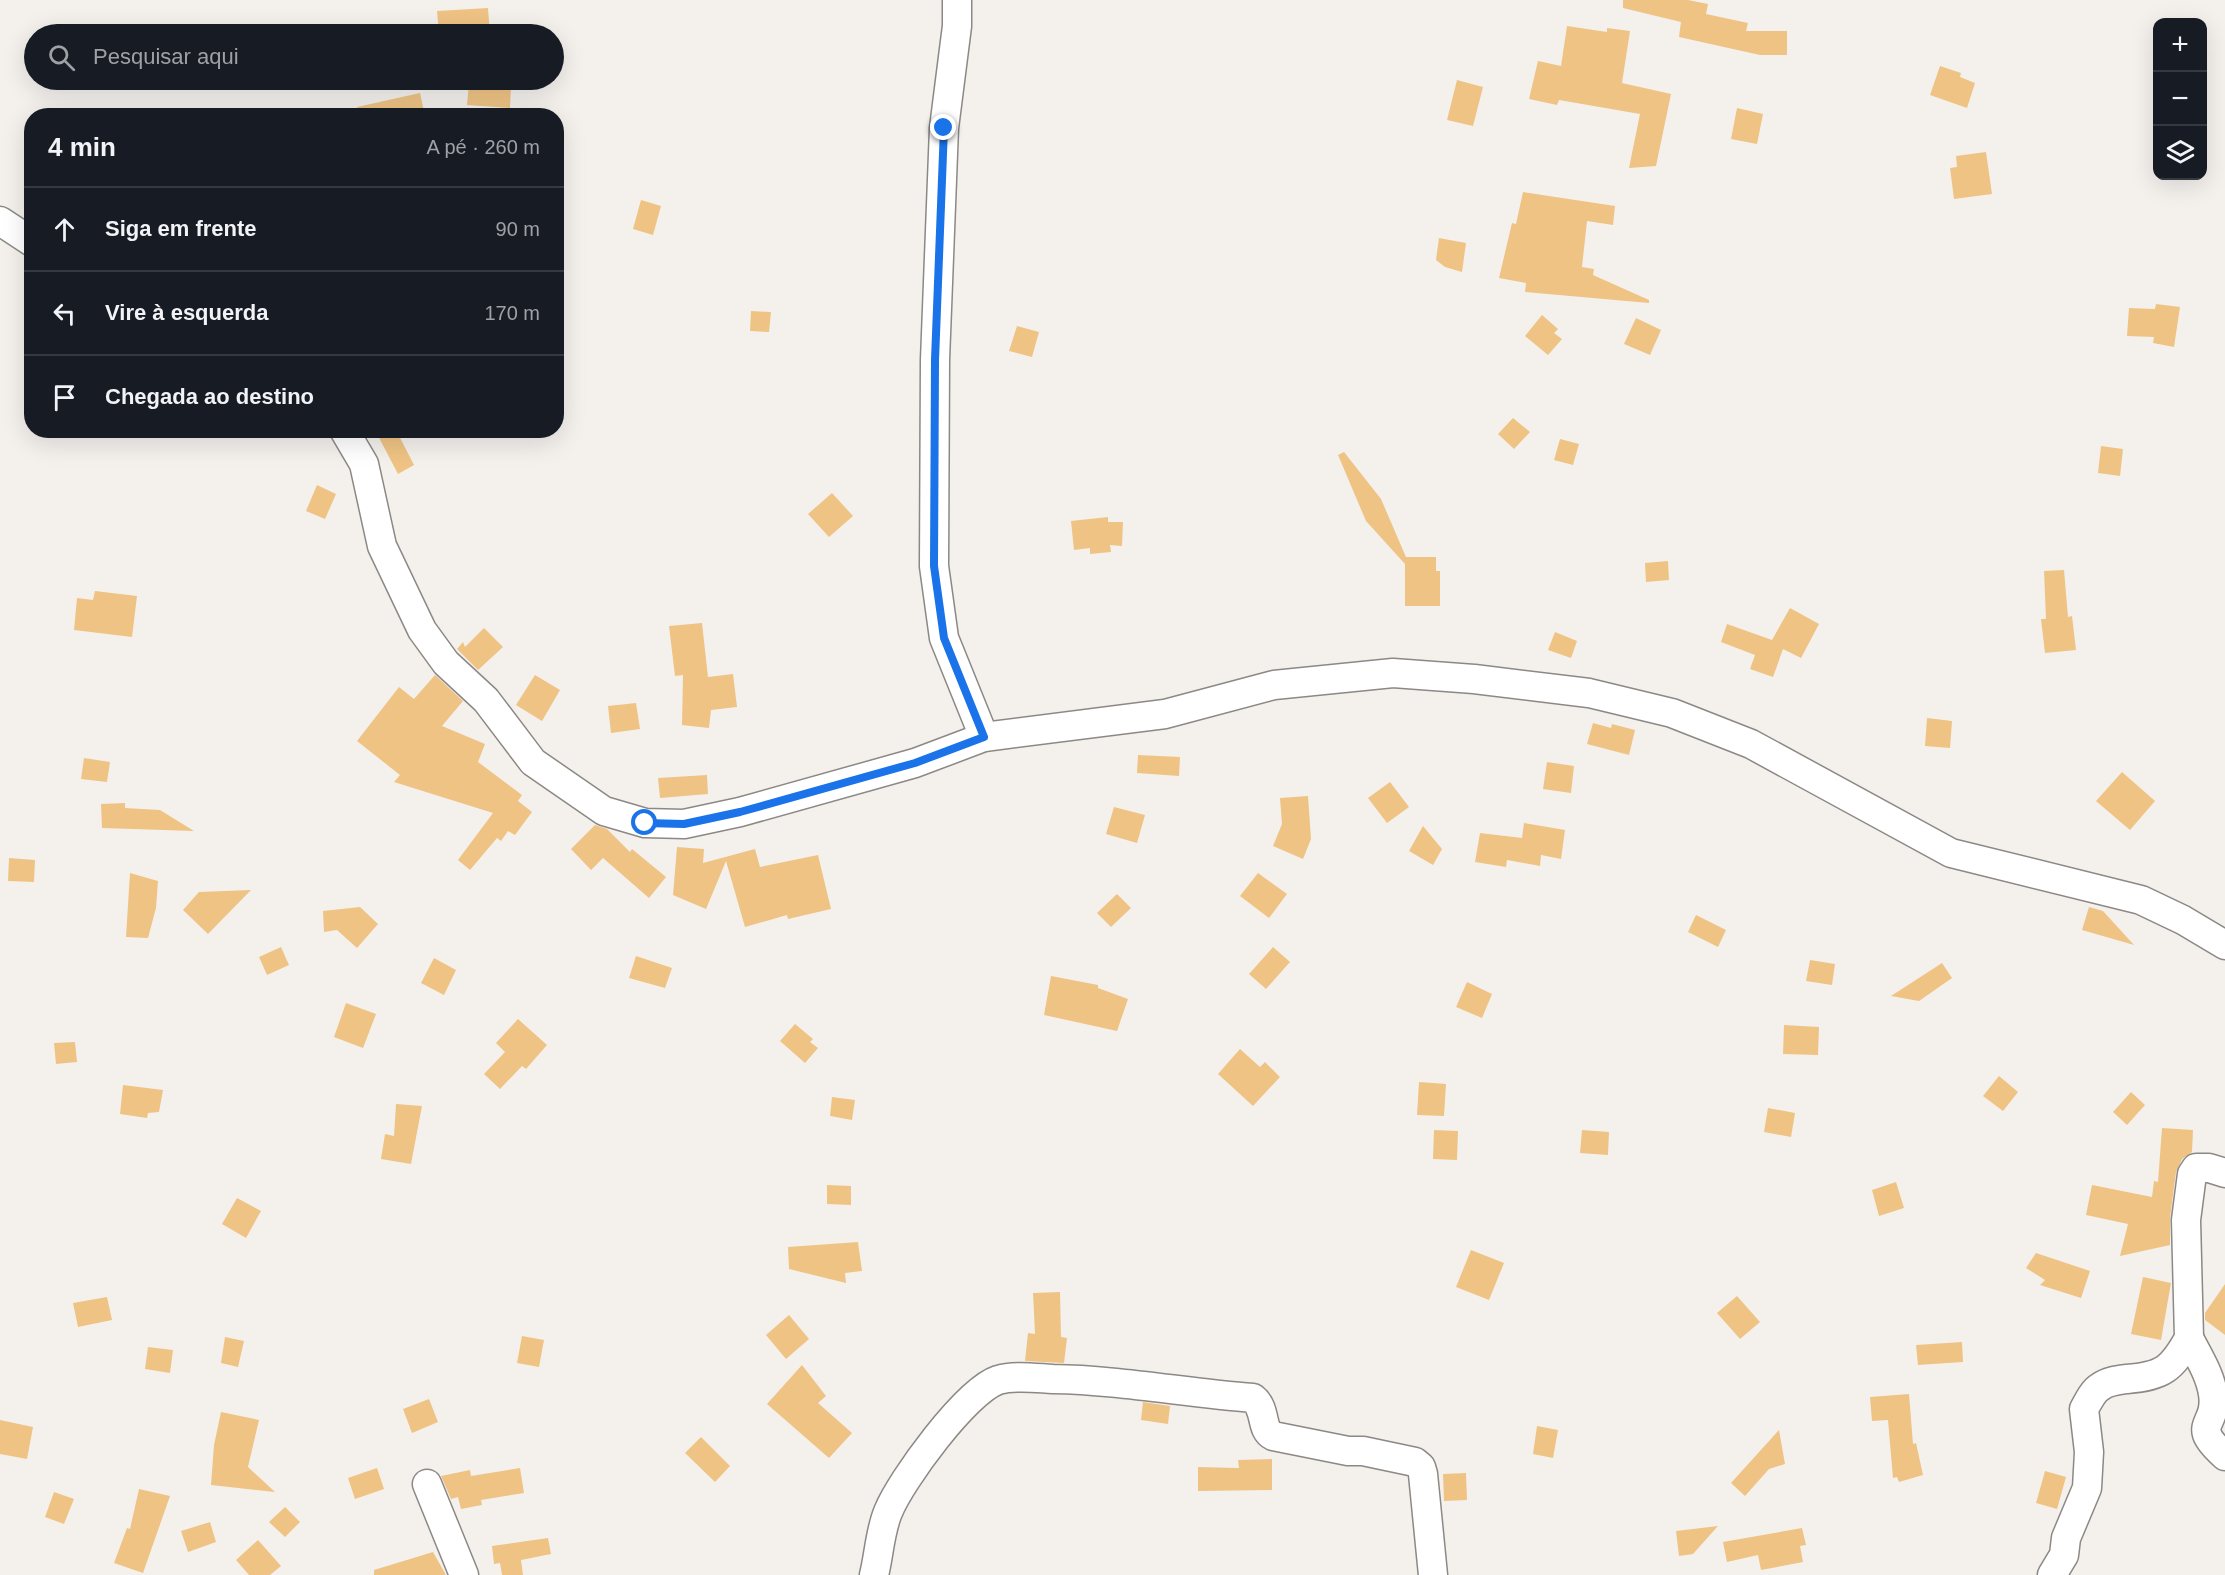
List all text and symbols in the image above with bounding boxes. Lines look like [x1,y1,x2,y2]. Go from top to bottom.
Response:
map controls [2153,18,2207,180]
button: + [2153,18,2207,72]
search box [24,24,564,90]
icon: search [45,41,78,74]
text: Pesquisar aqui [93,44,239,69]
button: − [2153,72,2207,126]
route end [930,114,956,140]
button: layers [2153,126,2207,180]
text: 4 min [48,132,116,162]
text: A pé · 260 m [427,136,540,158]
icon: ahead [48,213,81,246]
text: Siga em frente [105,216,257,241]
text: 90 m [496,218,540,240]
icon: left [48,297,81,330]
text: Vire à esquerda [105,300,268,325]
text: 170 m [484,302,540,324]
icon: arrive [48,381,81,414]
text: Chegada ao destino [105,384,314,409]
route start [631,809,657,835]

